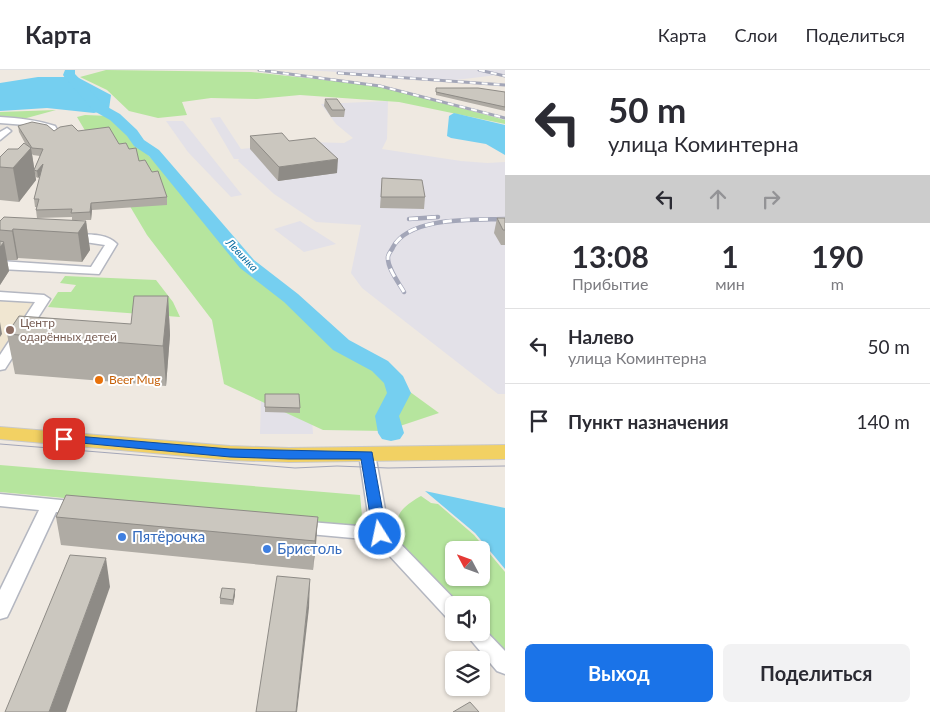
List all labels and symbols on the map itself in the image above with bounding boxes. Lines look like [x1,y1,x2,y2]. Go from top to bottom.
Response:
water label: Левинка [223,235,261,274]
place label: Центр одарённых детей [20,315,117,344]
marker: Центр одарённых детей [4,324,16,336]
place label: Beer Mug [109,372,161,387]
marker: Beer Mug [93,374,105,386]
pin [43,418,85,460]
position arrow [353,507,405,559]
place label: Пятёрочка [132,527,205,545]
marker: Пятёрочка [116,531,128,543]
place label: Бристоль [277,539,342,557]
north arrow [445,541,490,586]
marker: Бристоль [261,543,273,555]

